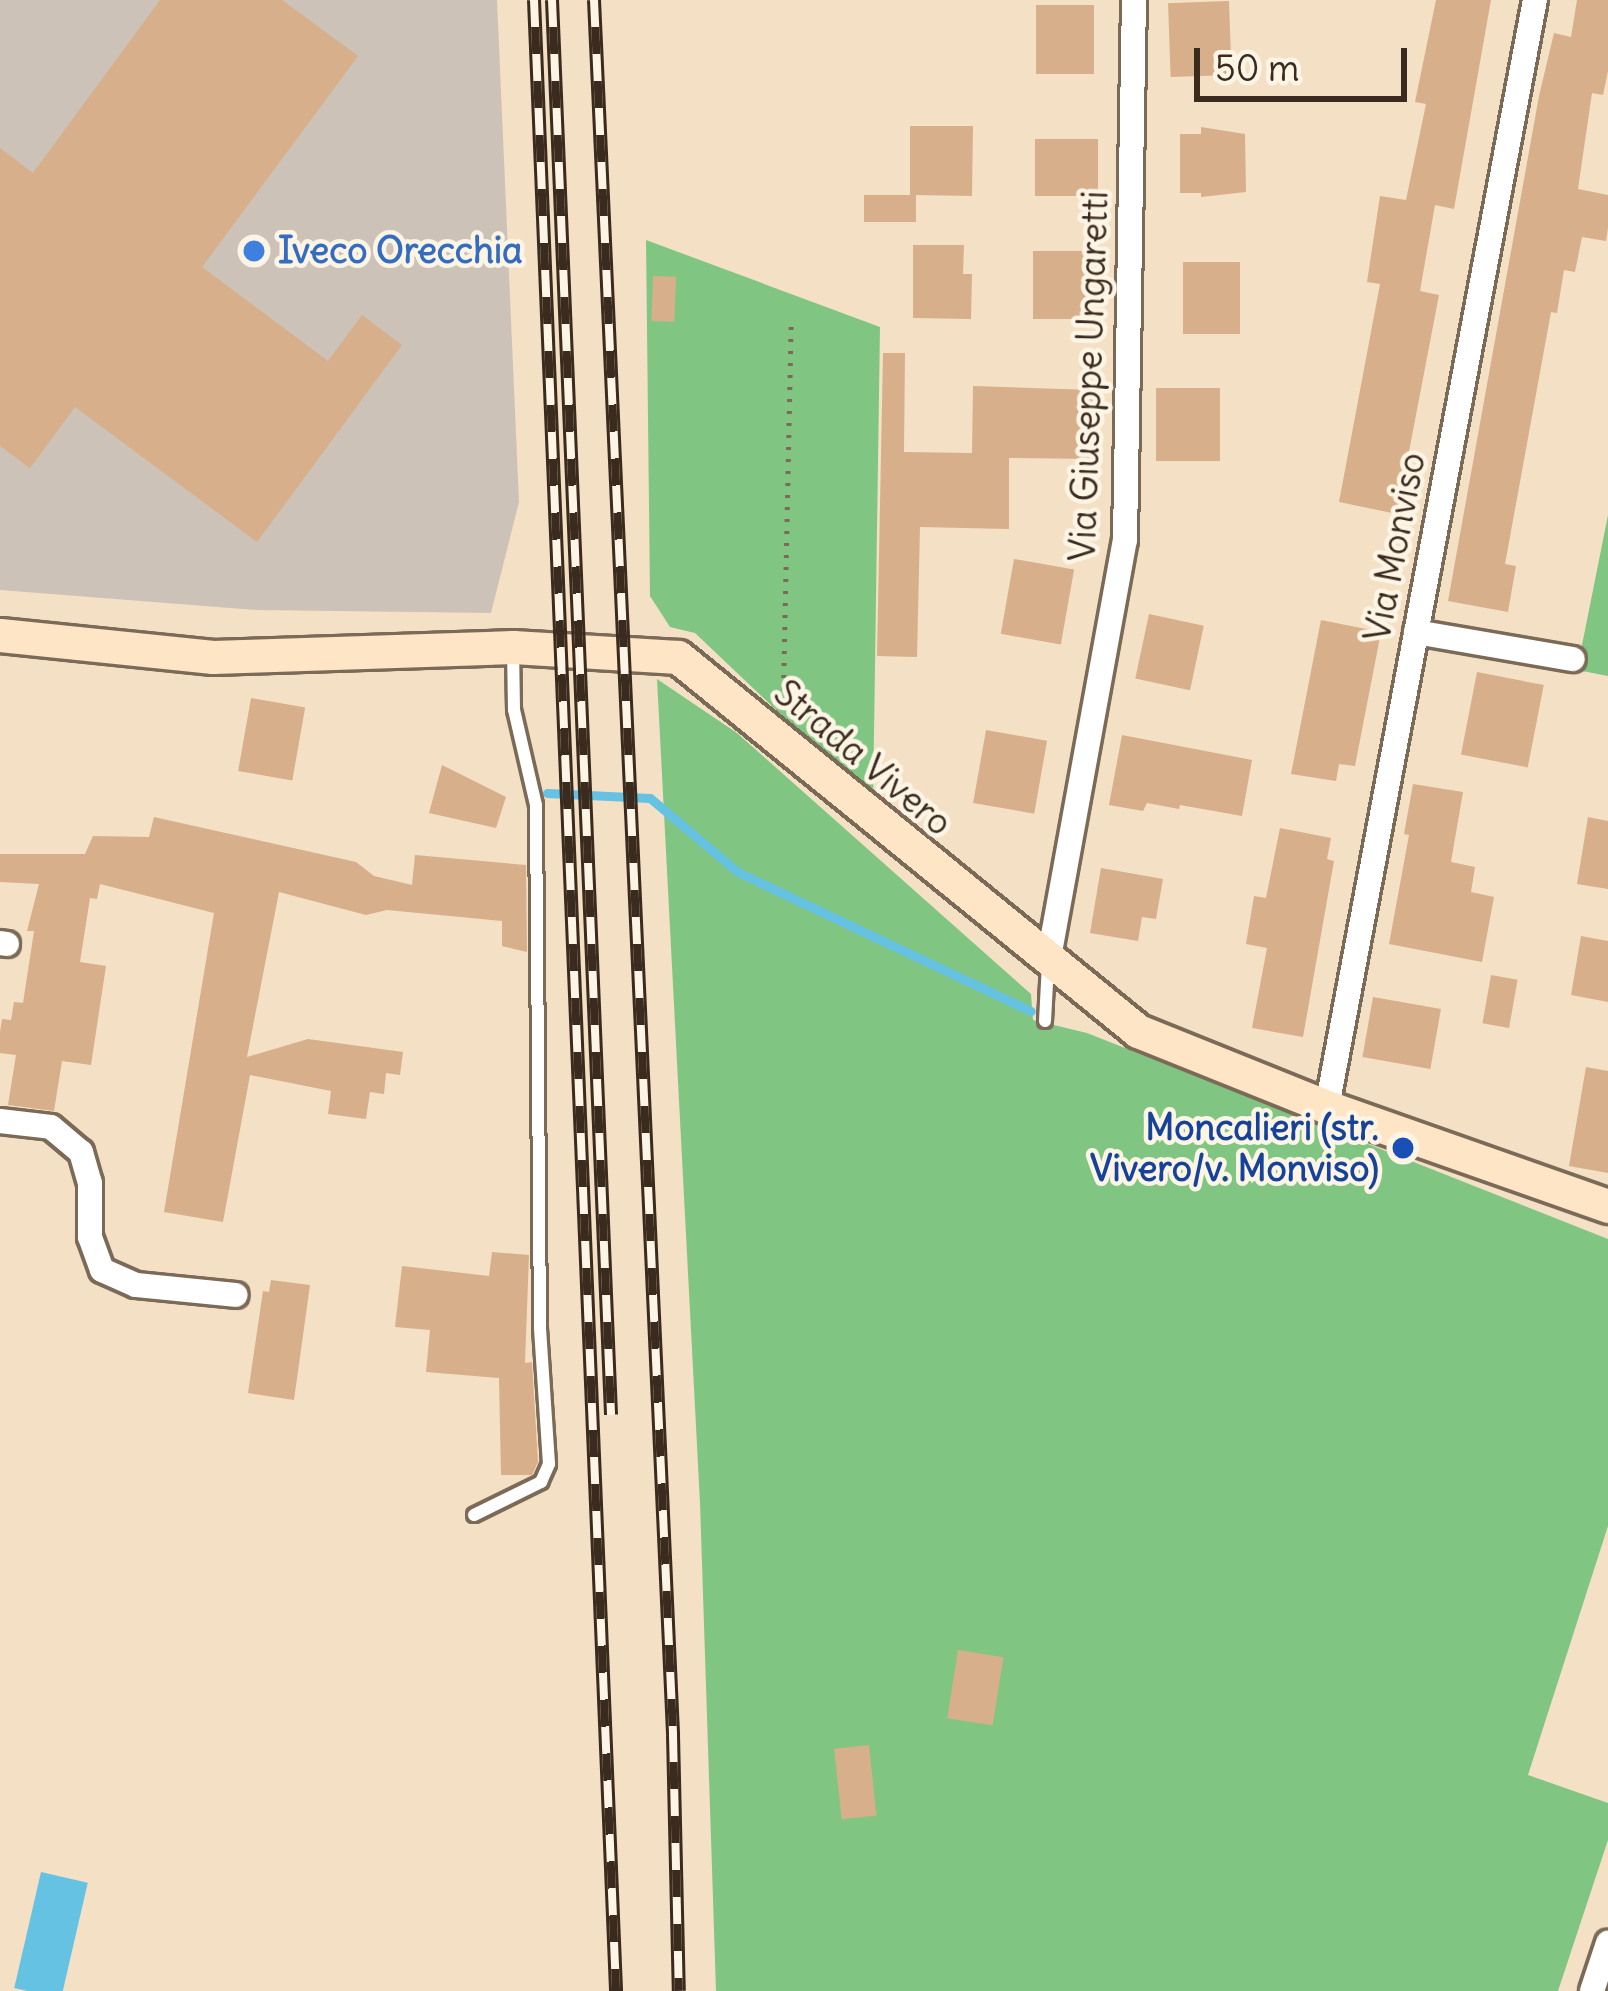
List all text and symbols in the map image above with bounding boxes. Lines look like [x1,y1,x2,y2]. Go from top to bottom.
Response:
scale bar [1200,24,1413,98]
text: 50 m [1215,46,1300,91]
street label: Via Giuseppe Ungaretti [1061,190,1117,562]
place label: Iveco Orecchia [278,229,523,273]
marker: Iveco Orecchia [241,238,267,264]
street label: Via Monviso [1356,449,1434,645]
street label: Strada Vivero [765,671,961,845]
place label: Moncalieri (str. Vivero/v. Monviso) [1090,1105,1379,1190]
marker: Moncalieri (str. Vivero/v. Monviso) [1390,1135,1416,1161]

